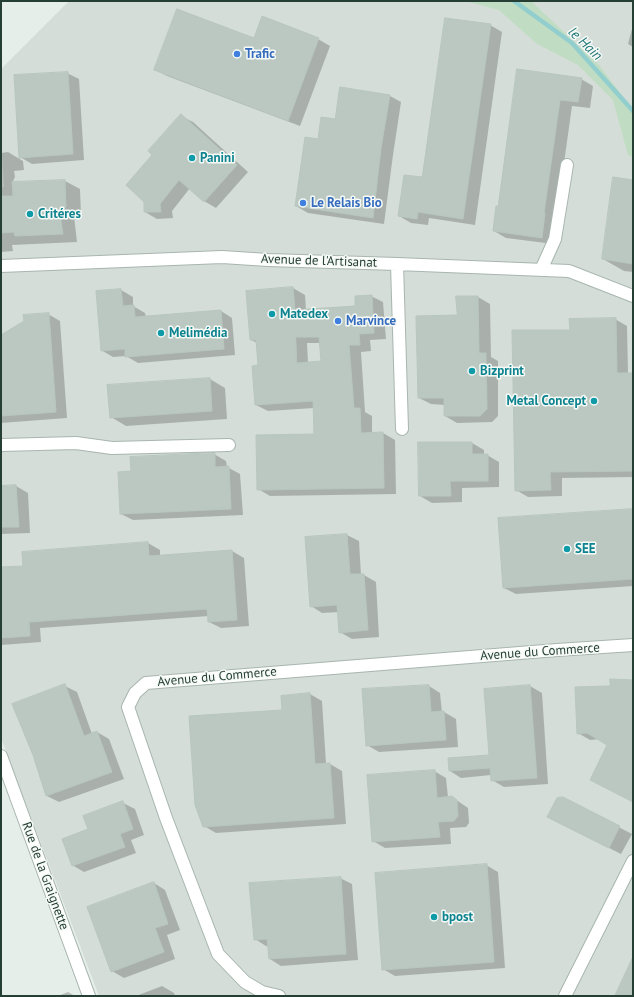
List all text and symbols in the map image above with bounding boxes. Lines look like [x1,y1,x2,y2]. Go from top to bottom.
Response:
water label: le Hain [565,24,605,64]
place label: Trafic [245,46,275,62]
marker: Trafic [232,49,242,59]
place label: Panini [200,150,235,166]
marker: Panini [187,153,197,163]
place label: Le Relais Bio [311,195,382,211]
marker: Le Relais Bio [298,198,308,208]
place label: Critéres [38,206,81,222]
marker: Critéres [25,209,35,219]
street label: Avenue de l'Artisanat [261,251,377,271]
place label: Matedex [280,306,328,322]
marker: Matedex [267,309,277,319]
place label: Marvince [346,313,396,329]
marker: Marvince [333,316,343,326]
place label: Melimédia [169,325,227,341]
marker: Melimédia [156,328,166,338]
place label: Bizprint [480,363,524,379]
marker: Bizprint [467,366,477,376]
place label: Metal Concept [506,393,586,409]
marker: Metal Concept [589,396,599,406]
place label: SEE [575,541,595,557]
marker: SEE [562,544,572,554]
street label: Avenue du Commerce [480,640,600,664]
street label: Avenue du Commerce [157,664,277,690]
street label: Rue de la Graignette [18,820,72,932]
place label: bpost [442,909,473,925]
marker: bpost [429,912,439,922]

